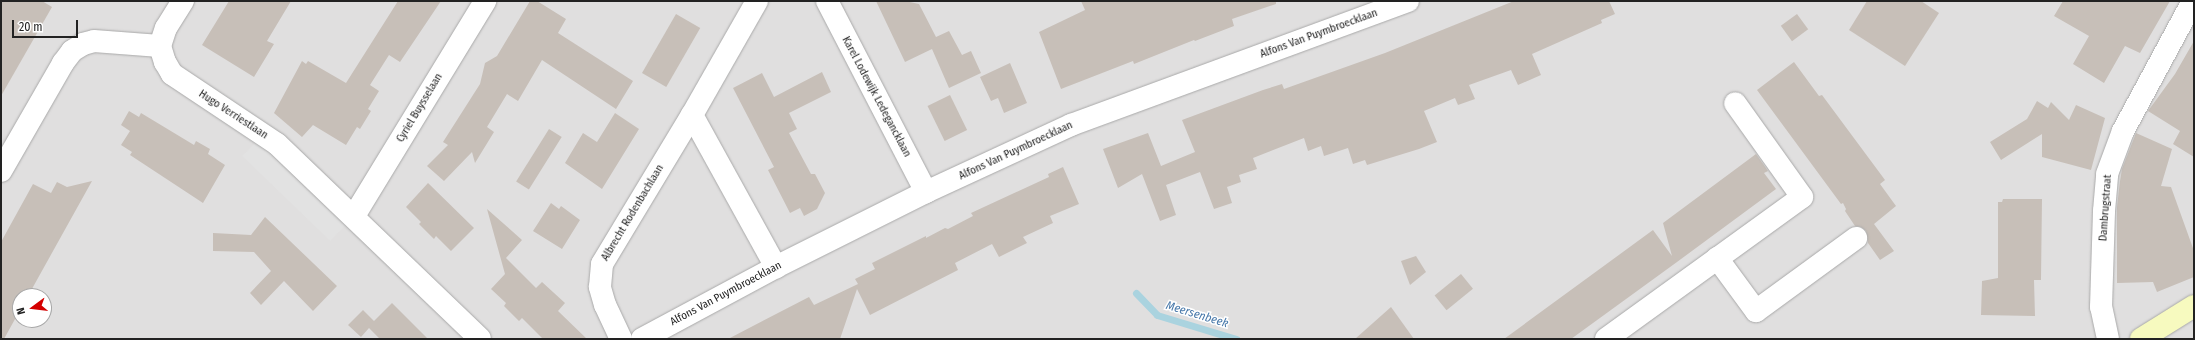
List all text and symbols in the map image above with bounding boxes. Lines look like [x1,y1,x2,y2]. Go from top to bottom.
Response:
street label: Alfons Van Puymbroecklaan [1258,7,1380,61]
scale bar [14,12,80,38]
text: 20 m [19,20,43,34]
street label: Karel Lodewijk Ledegancklaan [839,35,913,159]
street label: Cyriel Buysselaan [394,71,446,145]
street label: Hugo Verriestlaan [196,88,270,142]
street label: Alfons Van Puymbroecklaan [957,119,1075,183]
street label: Albrecht Rodenbachlaan [599,162,667,264]
street label: Dambrugstraat [2097,174,2115,242]
street label: Alfons Van Puymbroecklaan [668,259,784,329]
north arrow [12,288,52,328]
water label: Meersenbeek [1164,299,1230,331]
text: N [14,306,28,316]

